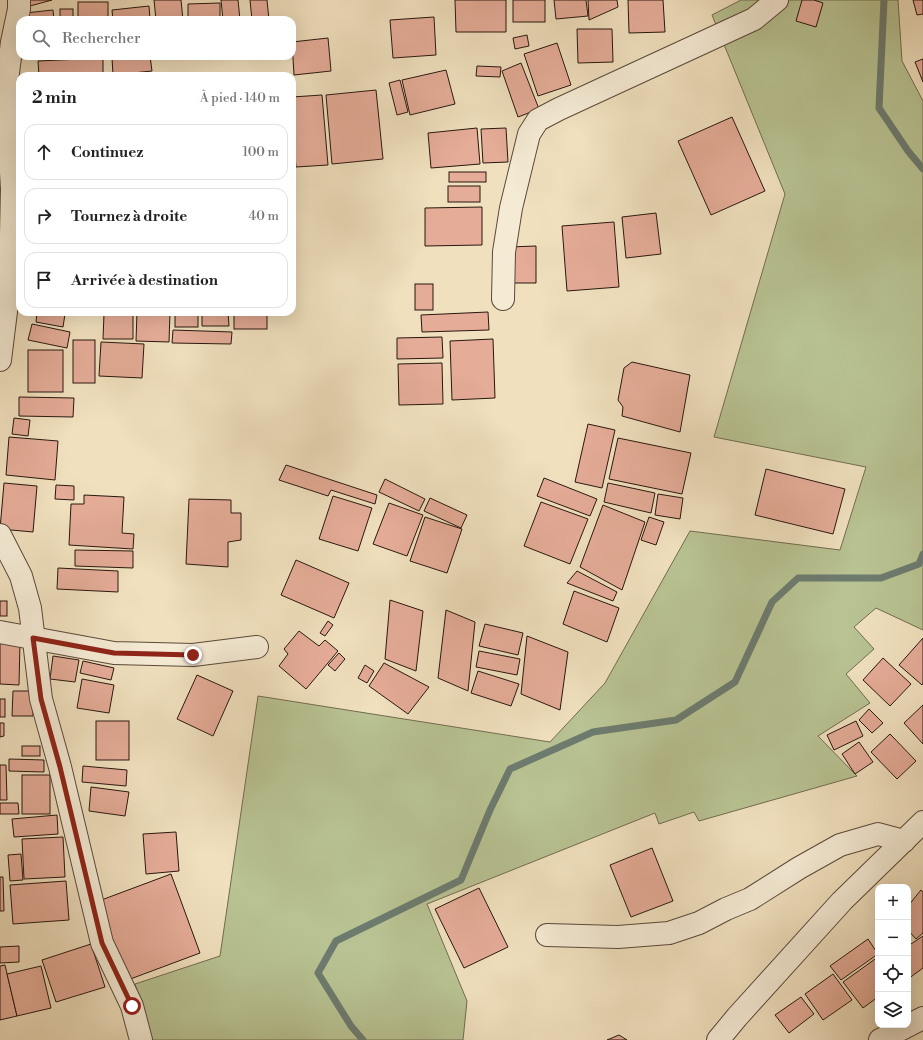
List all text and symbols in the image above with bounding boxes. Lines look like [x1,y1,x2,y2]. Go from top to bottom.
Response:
search box [16,16,296,60]
icon: search [30,27,52,49]
text: Rechercher [62,29,141,48]
text: 2 min [32,87,77,109]
text: À pied · 140 m [200,90,280,106]
icon: ahead [33,141,55,163]
text: Continuez [71,143,143,162]
text: 100 m [243,144,279,160]
icon: right [33,205,55,227]
text: Tournez à droite [71,207,187,226]
text: 40 m [249,208,279,224]
icon: arrive [33,269,55,291]
text: Arrivée à destination [71,271,218,290]
route end [184,646,202,664]
map controls [875,884,911,1028]
button: + [875,884,911,920]
button: − [875,920,911,956]
button: locate [875,956,911,992]
button: layers [875,992,911,1028]
route start [123,997,141,1015]

